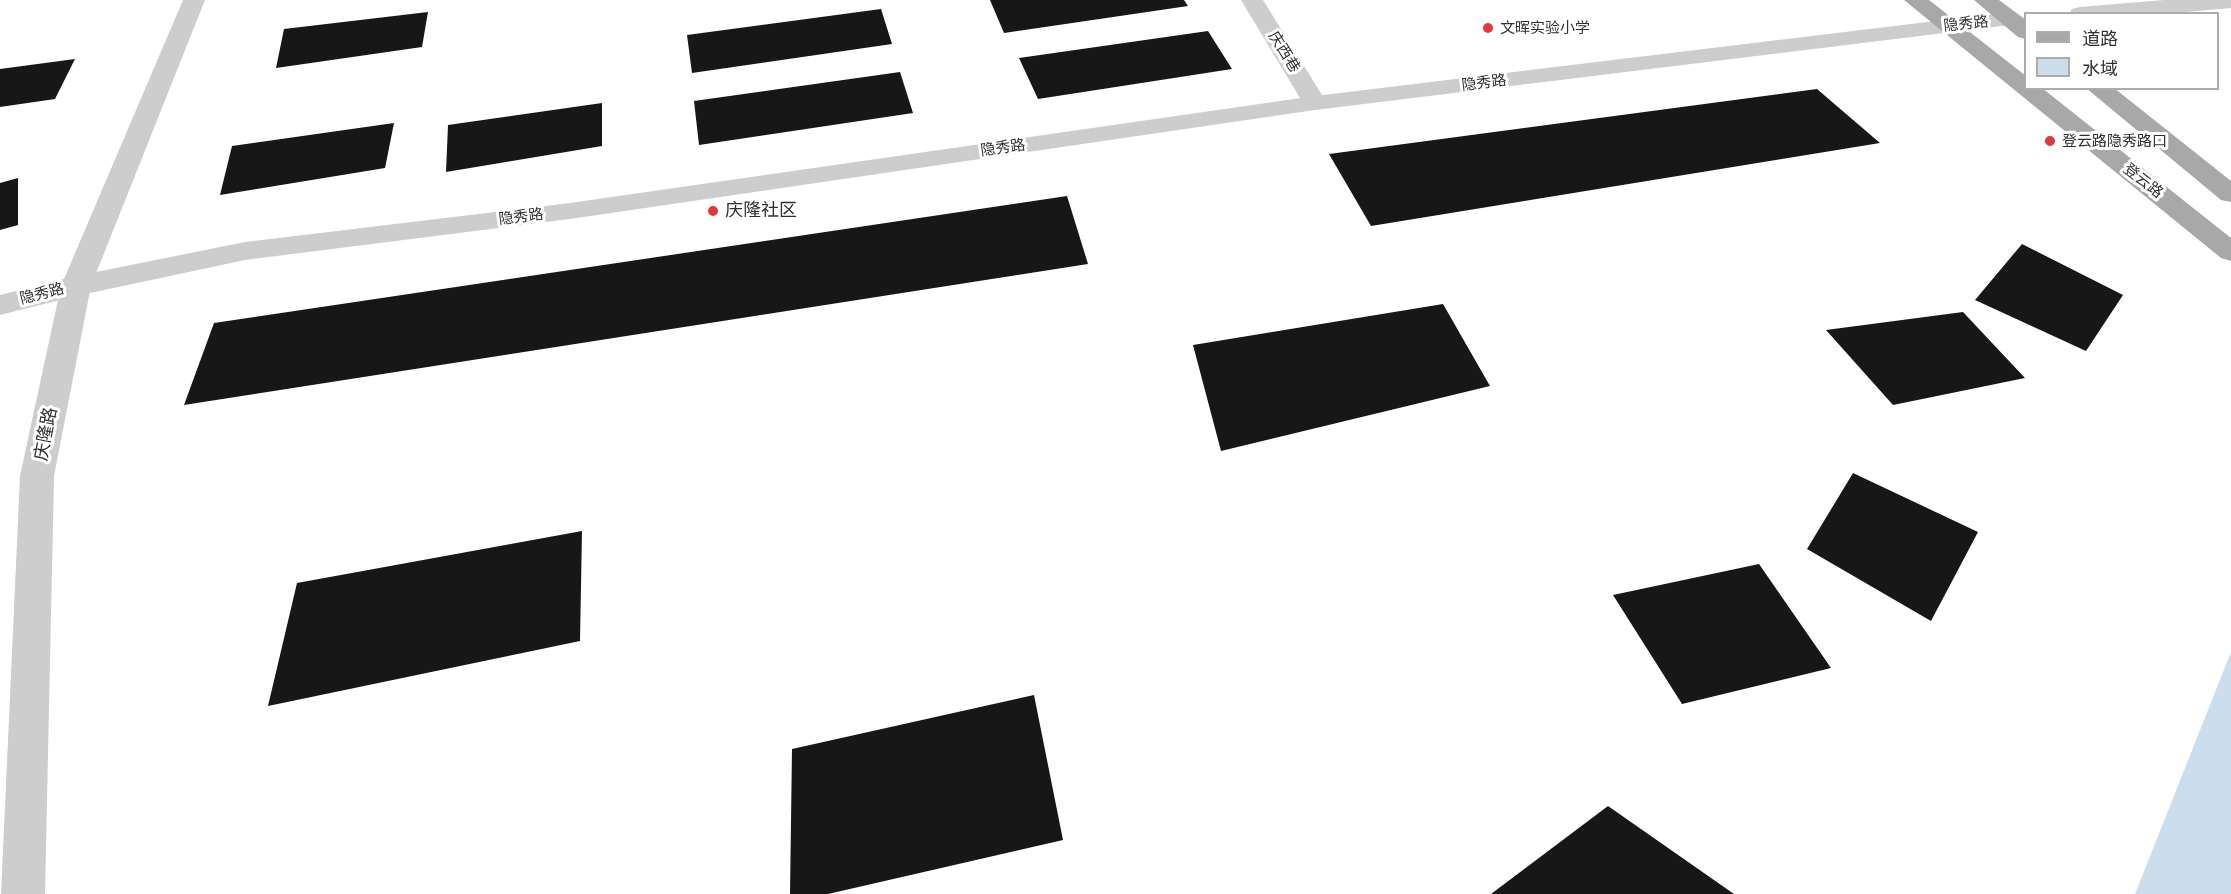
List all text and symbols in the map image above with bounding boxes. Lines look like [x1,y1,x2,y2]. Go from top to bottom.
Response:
legend [2024,12,2219,90]
street label: 隐秀路 [1943,13,1989,35]
place label: 文晖实验小学 [1500,19,1590,37]
marker: 文晖实验小学 [1481,21,1495,35]
street label: 庆西巷 [1264,28,1304,76]
text: 道路 [2082,31,2118,49]
text: 水域 [2082,61,2118,79]
street label: 隐秀路 [1461,71,1507,95]
place label: 登云路隐秀路口 [2062,132,2167,150]
marker: 登云路隐秀路口 [2043,134,2057,148]
street label: 隐秀路 [979,136,1027,160]
street label: 登云路 [2120,160,2166,202]
place label: 庆隆社区 [725,200,797,222]
marker: 庆隆社区 [706,204,720,218]
street label: 隐秀路 [498,205,544,229]
street label: 隐秀路 [18,280,66,308]
street label: 庆隆路 [30,405,62,463]

